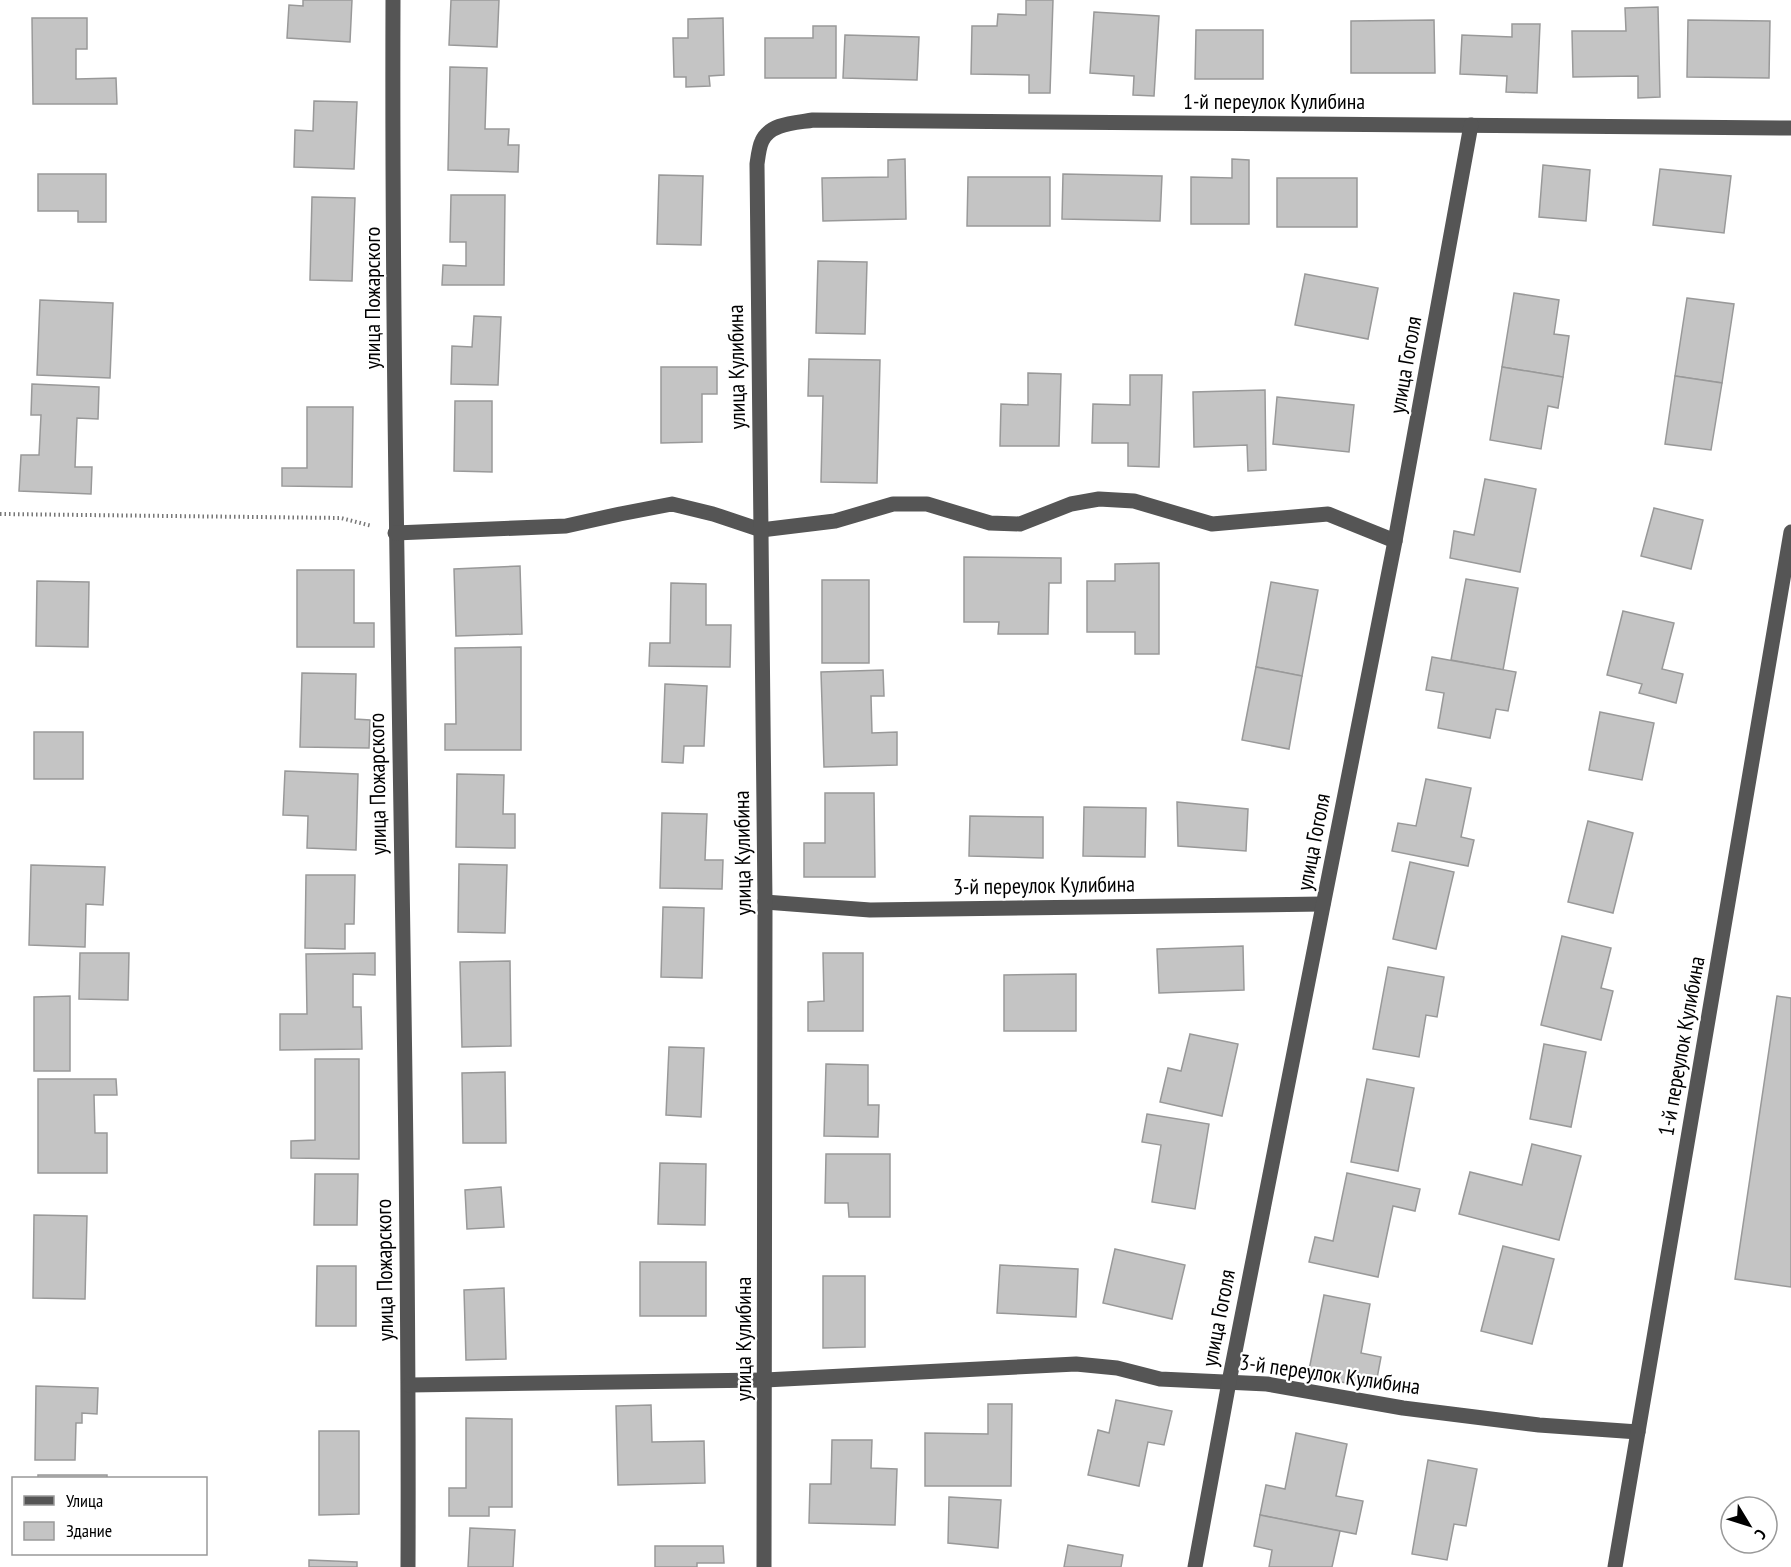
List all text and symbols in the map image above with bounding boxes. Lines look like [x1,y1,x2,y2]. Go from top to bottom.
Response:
street label: 1-й переулок Кулибина [1183,87,1365,115]
street label: улица Пожарского [358,227,386,369]
street label: улица Кулибина [721,304,751,430]
street label: улица Гоголя [1383,314,1427,416]
street label: улица Пожарского [362,713,392,855]
street label: улица Кулибина [727,790,757,916]
street label: улица Гоголя [1290,791,1336,893]
street label: 3-й переулок Кулибина [953,869,1135,901]
street label: 1-й переулок Кулибина [1651,954,1711,1138]
street label: улица Пожарского [369,1199,399,1341]
street label: улица Гоголя [1195,1267,1241,1369]
street label: улица Кулибина [729,1277,757,1401]
street label: 3-й переулок Кулибина [1238,1347,1422,1401]
legend [12,1477,207,1555]
text: Улица [66,1489,103,1512]
north arrow [1719,1495,1779,1555]
text: Здание [66,1519,112,1542]
text: С [1750,1525,1771,1544]

